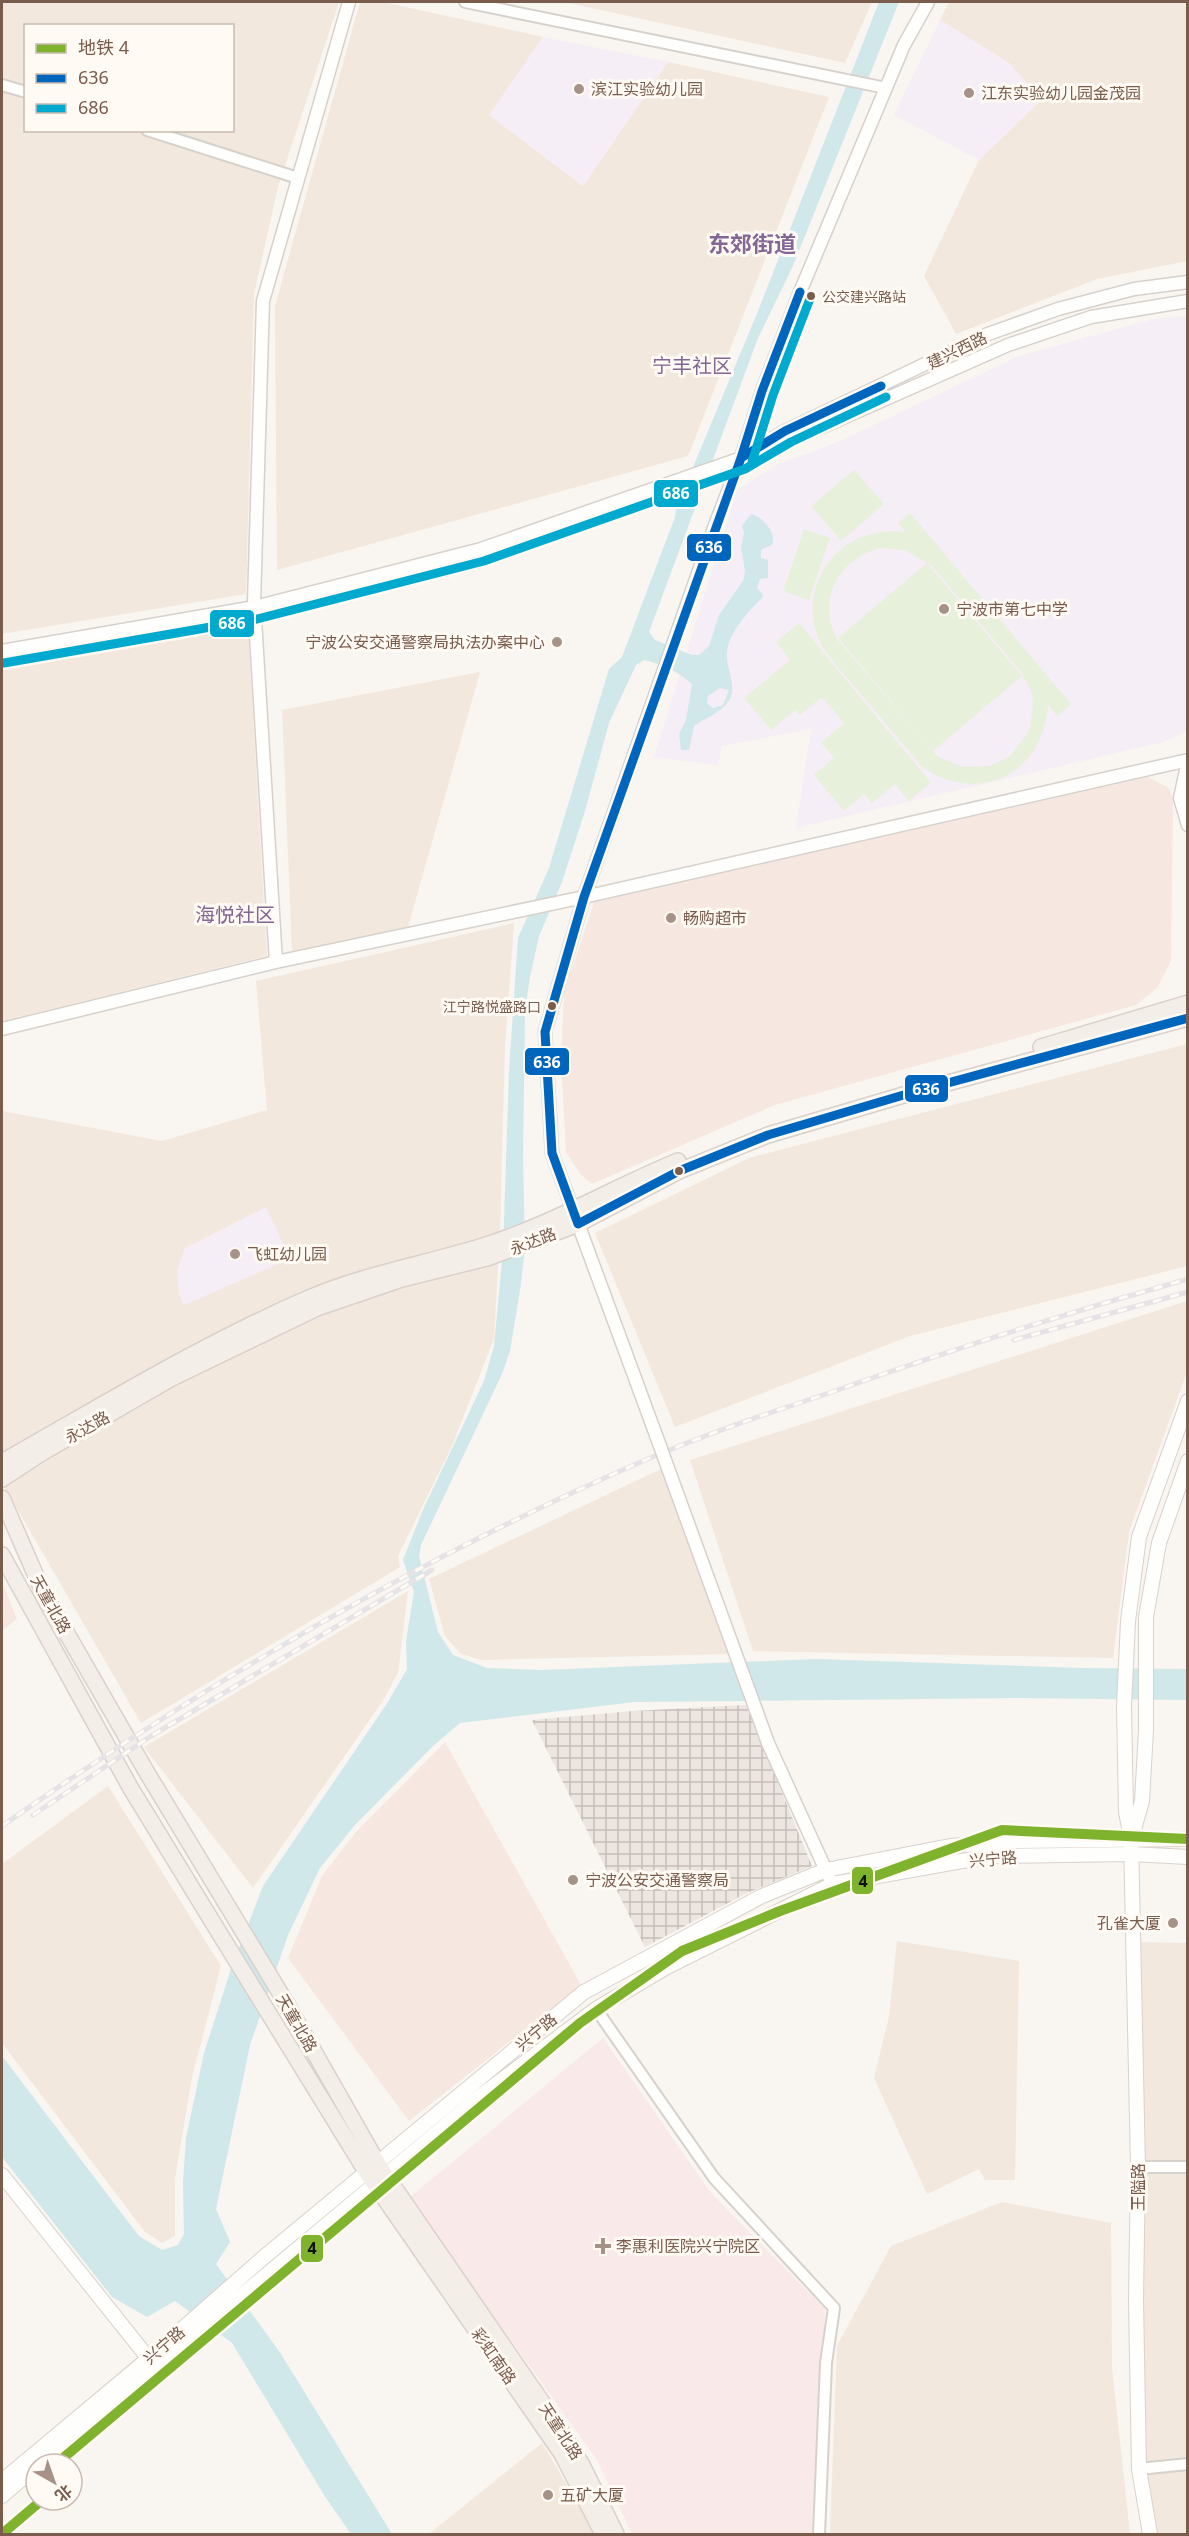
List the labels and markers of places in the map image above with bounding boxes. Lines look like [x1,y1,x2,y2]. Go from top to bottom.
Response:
place label: 滨江实验幼儿园 [591,78,703,100]
marker: 滨江实验幼儿园 [572,82,586,96]
place label: 江东实验幼儿园金茂园 [981,82,1141,104]
marker: 江东实验幼儿园金茂园 [962,86,976,100]
place label: 公交建兴路站 [822,287,906,306]
marker: 公交建兴路站 [805,290,817,302]
place label: 宁波市第七中学 [956,598,1068,620]
marker: 宁波市第七中学 [937,602,951,616]
place label: 宁波公安交通警察局执法办案中心 [305,631,545,653]
marker: 宁波公安交通警察局执法办案中心 [550,635,564,649]
place label: 畅购超市 [683,907,747,929]
marker: 畅购超市 [664,911,678,925]
place label: 江宁路悦盛路口 [443,997,541,1016]
marker: 江宁路悦盛路口 [546,1000,558,1012]
unlabelled marker [673,1165,685,1177]
place label: 飞虹幼儿园 [247,1243,327,1265]
marker: 飞虹幼儿园 [228,1247,242,1261]
place label: 宁波公安交通警察局 [585,1869,729,1891]
marker: 宁波公安交通警察局 [566,1873,580,1887]
place label: 孔雀大厦 [1097,1912,1161,1934]
marker: 孔雀大厦 [1166,1916,1180,1930]
place label: 李惠利医院兴宁院区 [616,2235,760,2257]
marker: 李惠利医院兴宁院区 [594,2237,612,2255]
place label: 五矿大厦 [560,2484,624,2506]
marker: 五矿大厦 [541,2488,555,2502]

